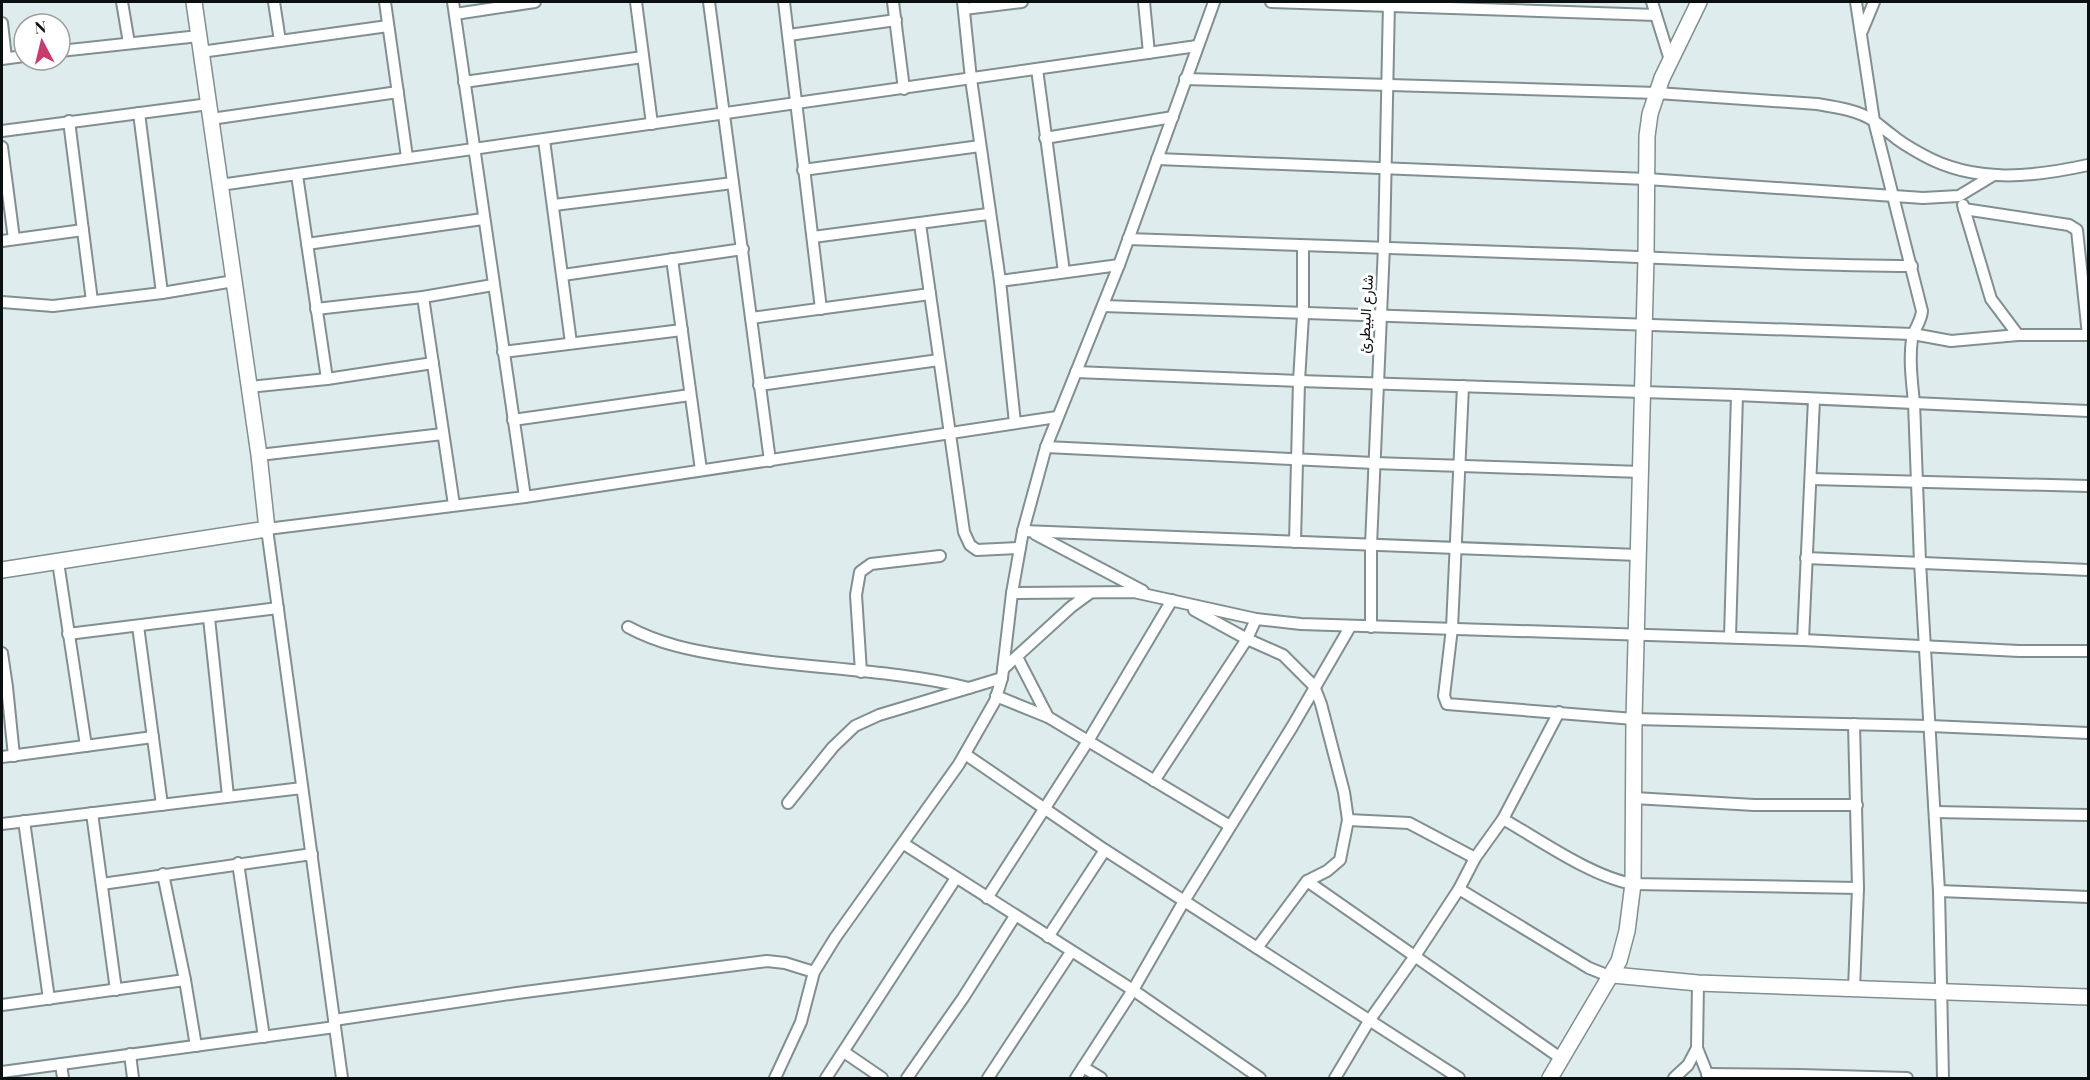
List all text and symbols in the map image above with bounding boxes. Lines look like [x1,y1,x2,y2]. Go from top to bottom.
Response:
north arrow [12,12,72,72]
text: N [33,15,48,38]
street label: شارع البيطرئ [1353,274,1379,354]

